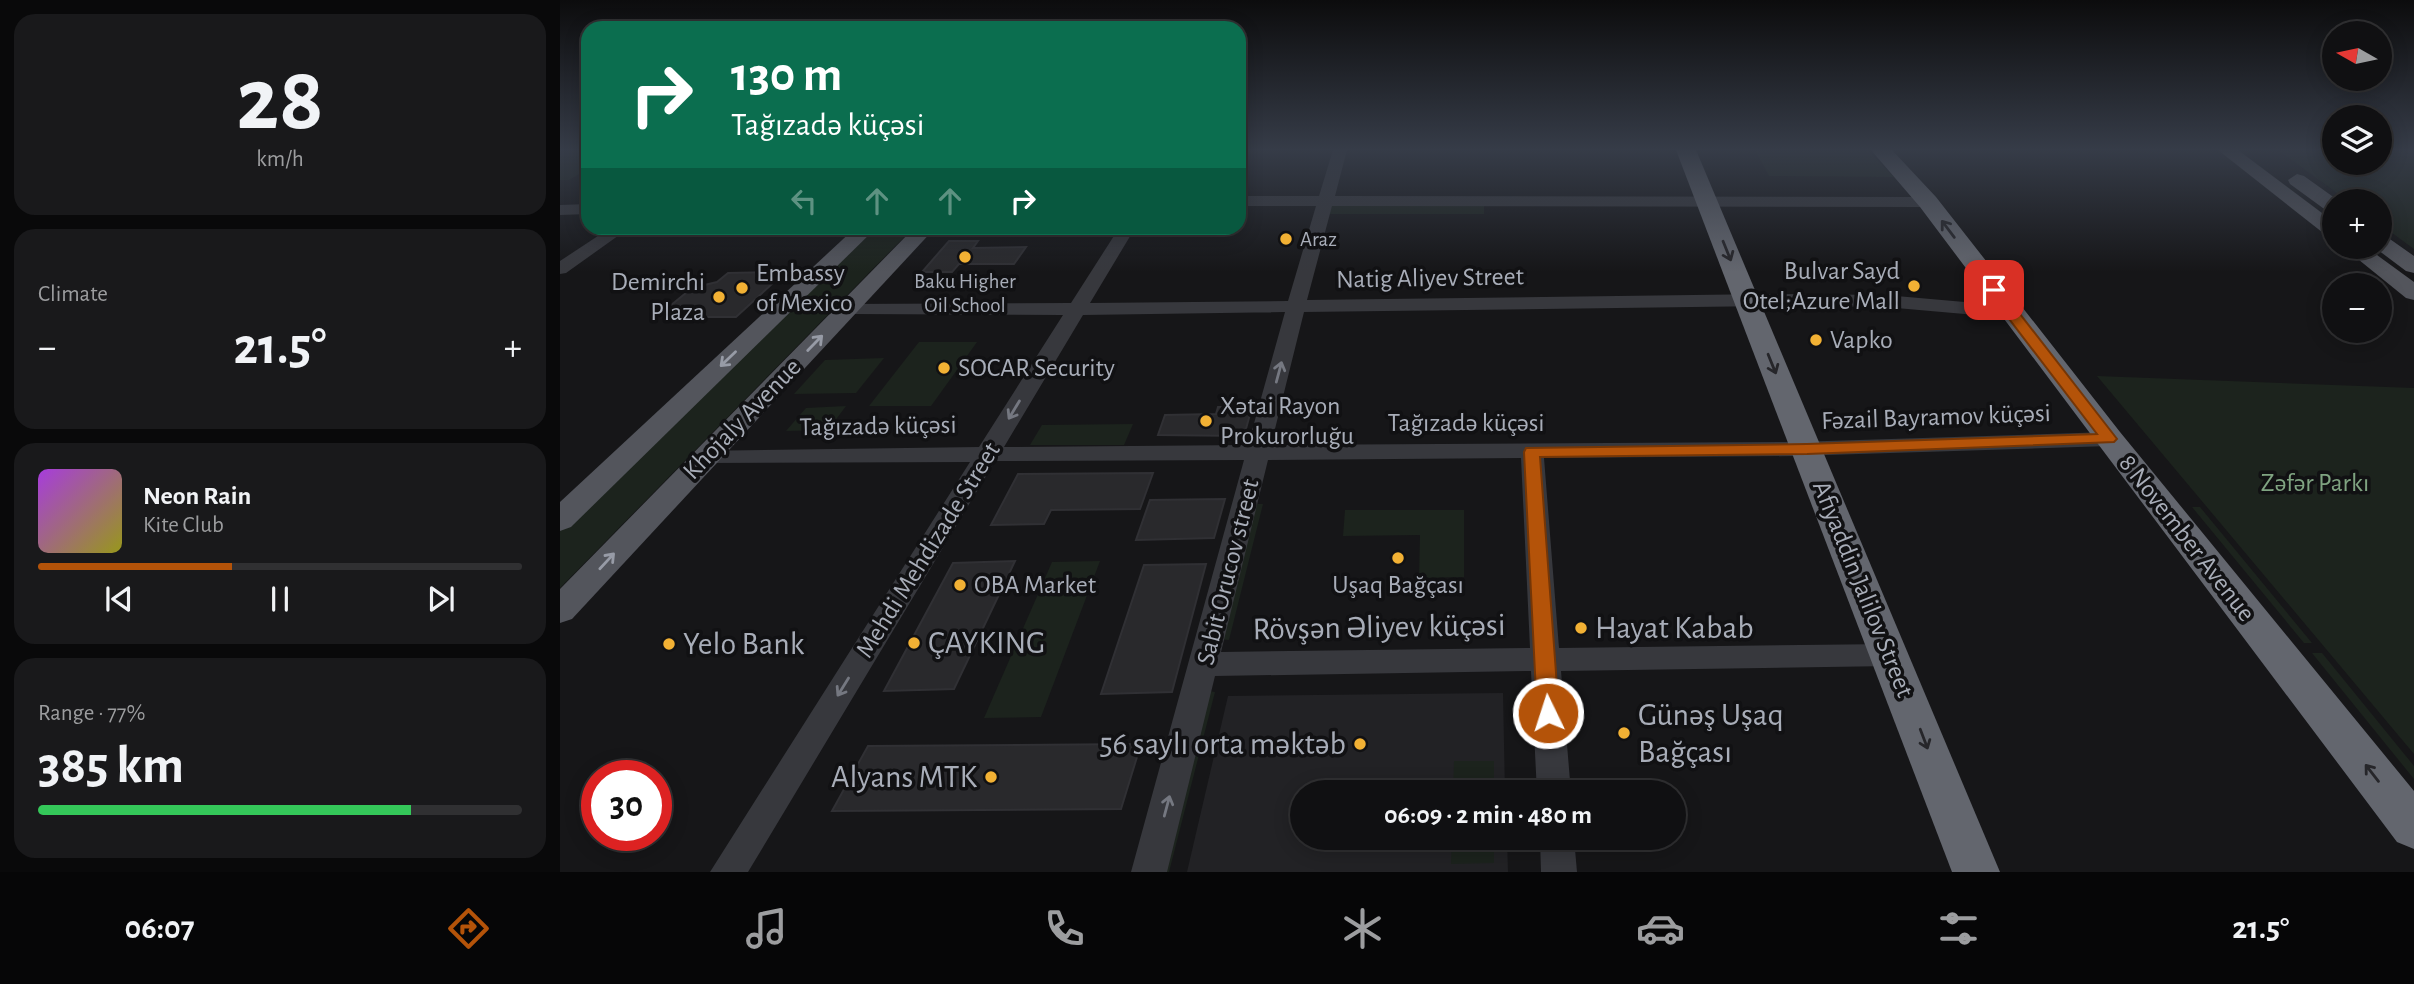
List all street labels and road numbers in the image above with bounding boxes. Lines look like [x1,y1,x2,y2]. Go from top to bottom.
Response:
street label: Natig Aliyev Street [1336,263,1524,293]
street label: Khojaly Avenue [678,354,806,484]
street label: Fəzail Bayramov küçəsi [1821,400,2051,434]
street label: Tağızadə küçəsi [1387,410,1545,436]
street label: Tağızadə küçəsi [799,412,957,440]
street label: Mehdi Mehdizade Street [851,438,1005,662]
street label: 8 November Avenue [2114,450,2260,626]
street label: Sabit Orucov street [1192,476,1264,668]
street label: Afiyaddin Jalilov Street [1808,477,1918,701]
street label: Rövşən Əliyev küçəsi [1252,609,1506,645]

